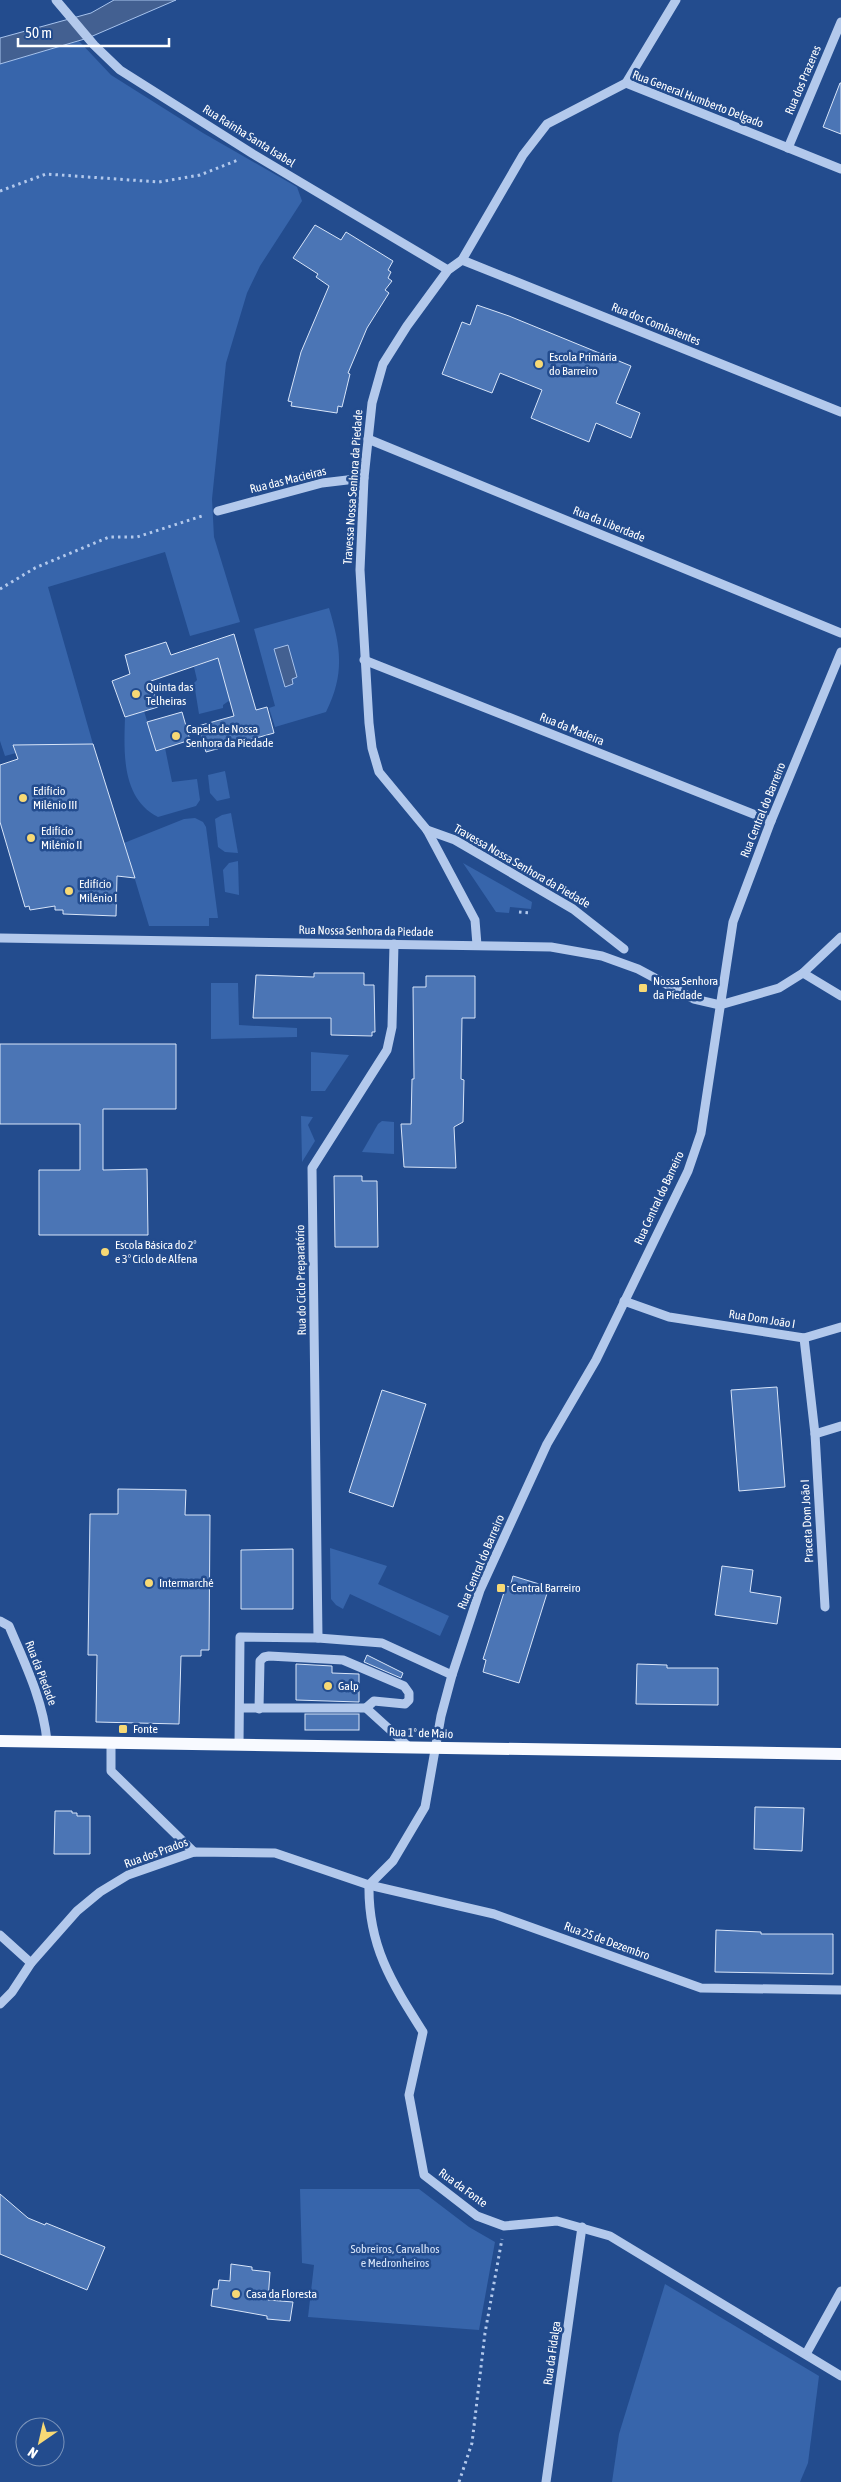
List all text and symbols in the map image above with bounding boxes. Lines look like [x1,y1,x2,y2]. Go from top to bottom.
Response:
scale bar [18,15,169,47]
text: 50 m [25,24,52,41]
street label: Rua dos Prazeres [782,43,824,117]
street label: Rua General Humberto Delgado [630,67,766,131]
street label: Rua Rainha Santa Isabel [200,102,299,171]
street label: Rua dos Combatentes [609,300,703,348]
place label: Escola Primária do Barreiro [549,350,617,378]
marker: Escola Primária do Barreiro [533,358,545,370]
street label: Travessa Nossa Senhora da Piedade [341,409,365,565]
street label: Rua das Macieiras [248,464,328,496]
street label: Rua da Liberdade [571,503,647,545]
place label: Quinta das Telheiras [146,680,194,708]
marker: Quinta das Telheiras [130,688,142,700]
street label: Rua da Madeira [538,710,606,748]
place label: Capela de Nossa Senhora da Piedade [186,722,273,750]
marker: Capela de Nossa Senhora da Piedade [170,730,182,742]
street label: Rua Central do Barreiro [737,760,789,860]
place label: Edifício Milénio III [33,784,77,812]
marker: Edifício Milénio III [17,792,29,804]
street label: Travessa Nossa Senhora da Piedade [451,821,593,911]
place label: Edifício Milénio II [41,824,82,852]
marker: Edifício Milénio II [25,832,37,844]
place label: Edifício Milénio I [79,877,117,905]
marker: Edifício Milénio I [63,885,75,897]
street label: Rua Nossa Senhora da Piedade [298,923,434,939]
place label: Nossa Senhora da Piedade [653,974,718,1002]
marker: Nossa Senhora da Piedade [637,982,649,994]
street label: Rua Central do Barreiro [631,1149,687,1247]
street label: Rua do Ciclo Preparatório [293,1224,309,1336]
place label: Escola Básica do 2º e 3º Ciclo de Alfena [115,1238,198,1266]
marker: Escola Básica do 2º e 3º Ciclo de Alfena [99,1246,111,1258]
street label: Rua Dom João I [728,1307,796,1331]
street label: Praceta Dom João I [798,1479,816,1563]
street label: Rua Central do Barreiro [455,1512,507,1611]
place label: Intermarché [159,1576,214,1590]
marker: Intermarché [143,1577,155,1589]
place label: Central Barreiro [511,1581,581,1595]
marker: Central Barreiro [495,1582,507,1594]
street label: Rua da Piedade [22,1639,60,1707]
place label: Galp [338,1679,359,1693]
marker: Galp [322,1680,334,1692]
place label: Fonte [133,1722,158,1736]
marker: Fonte [117,1723,129,1735]
street label: Rua 1º de Maio [389,1725,454,1741]
street label: Rua dos Prados [122,1835,190,1871]
street label: Rua 25 de Dezembro [562,1919,652,1963]
street label: Rua da Fonte [436,2166,490,2210]
park label: Sobreiros, Carvalhos e Medronheiros [350,2242,440,2270]
place label: Casa da Floresta [246,2287,317,2301]
marker: Casa da Floresta [230,2288,242,2300]
street label: Rua da Fidalga [541,2320,563,2386]
north arrow [15,2417,65,2467]
text: N [25,2444,41,2462]

